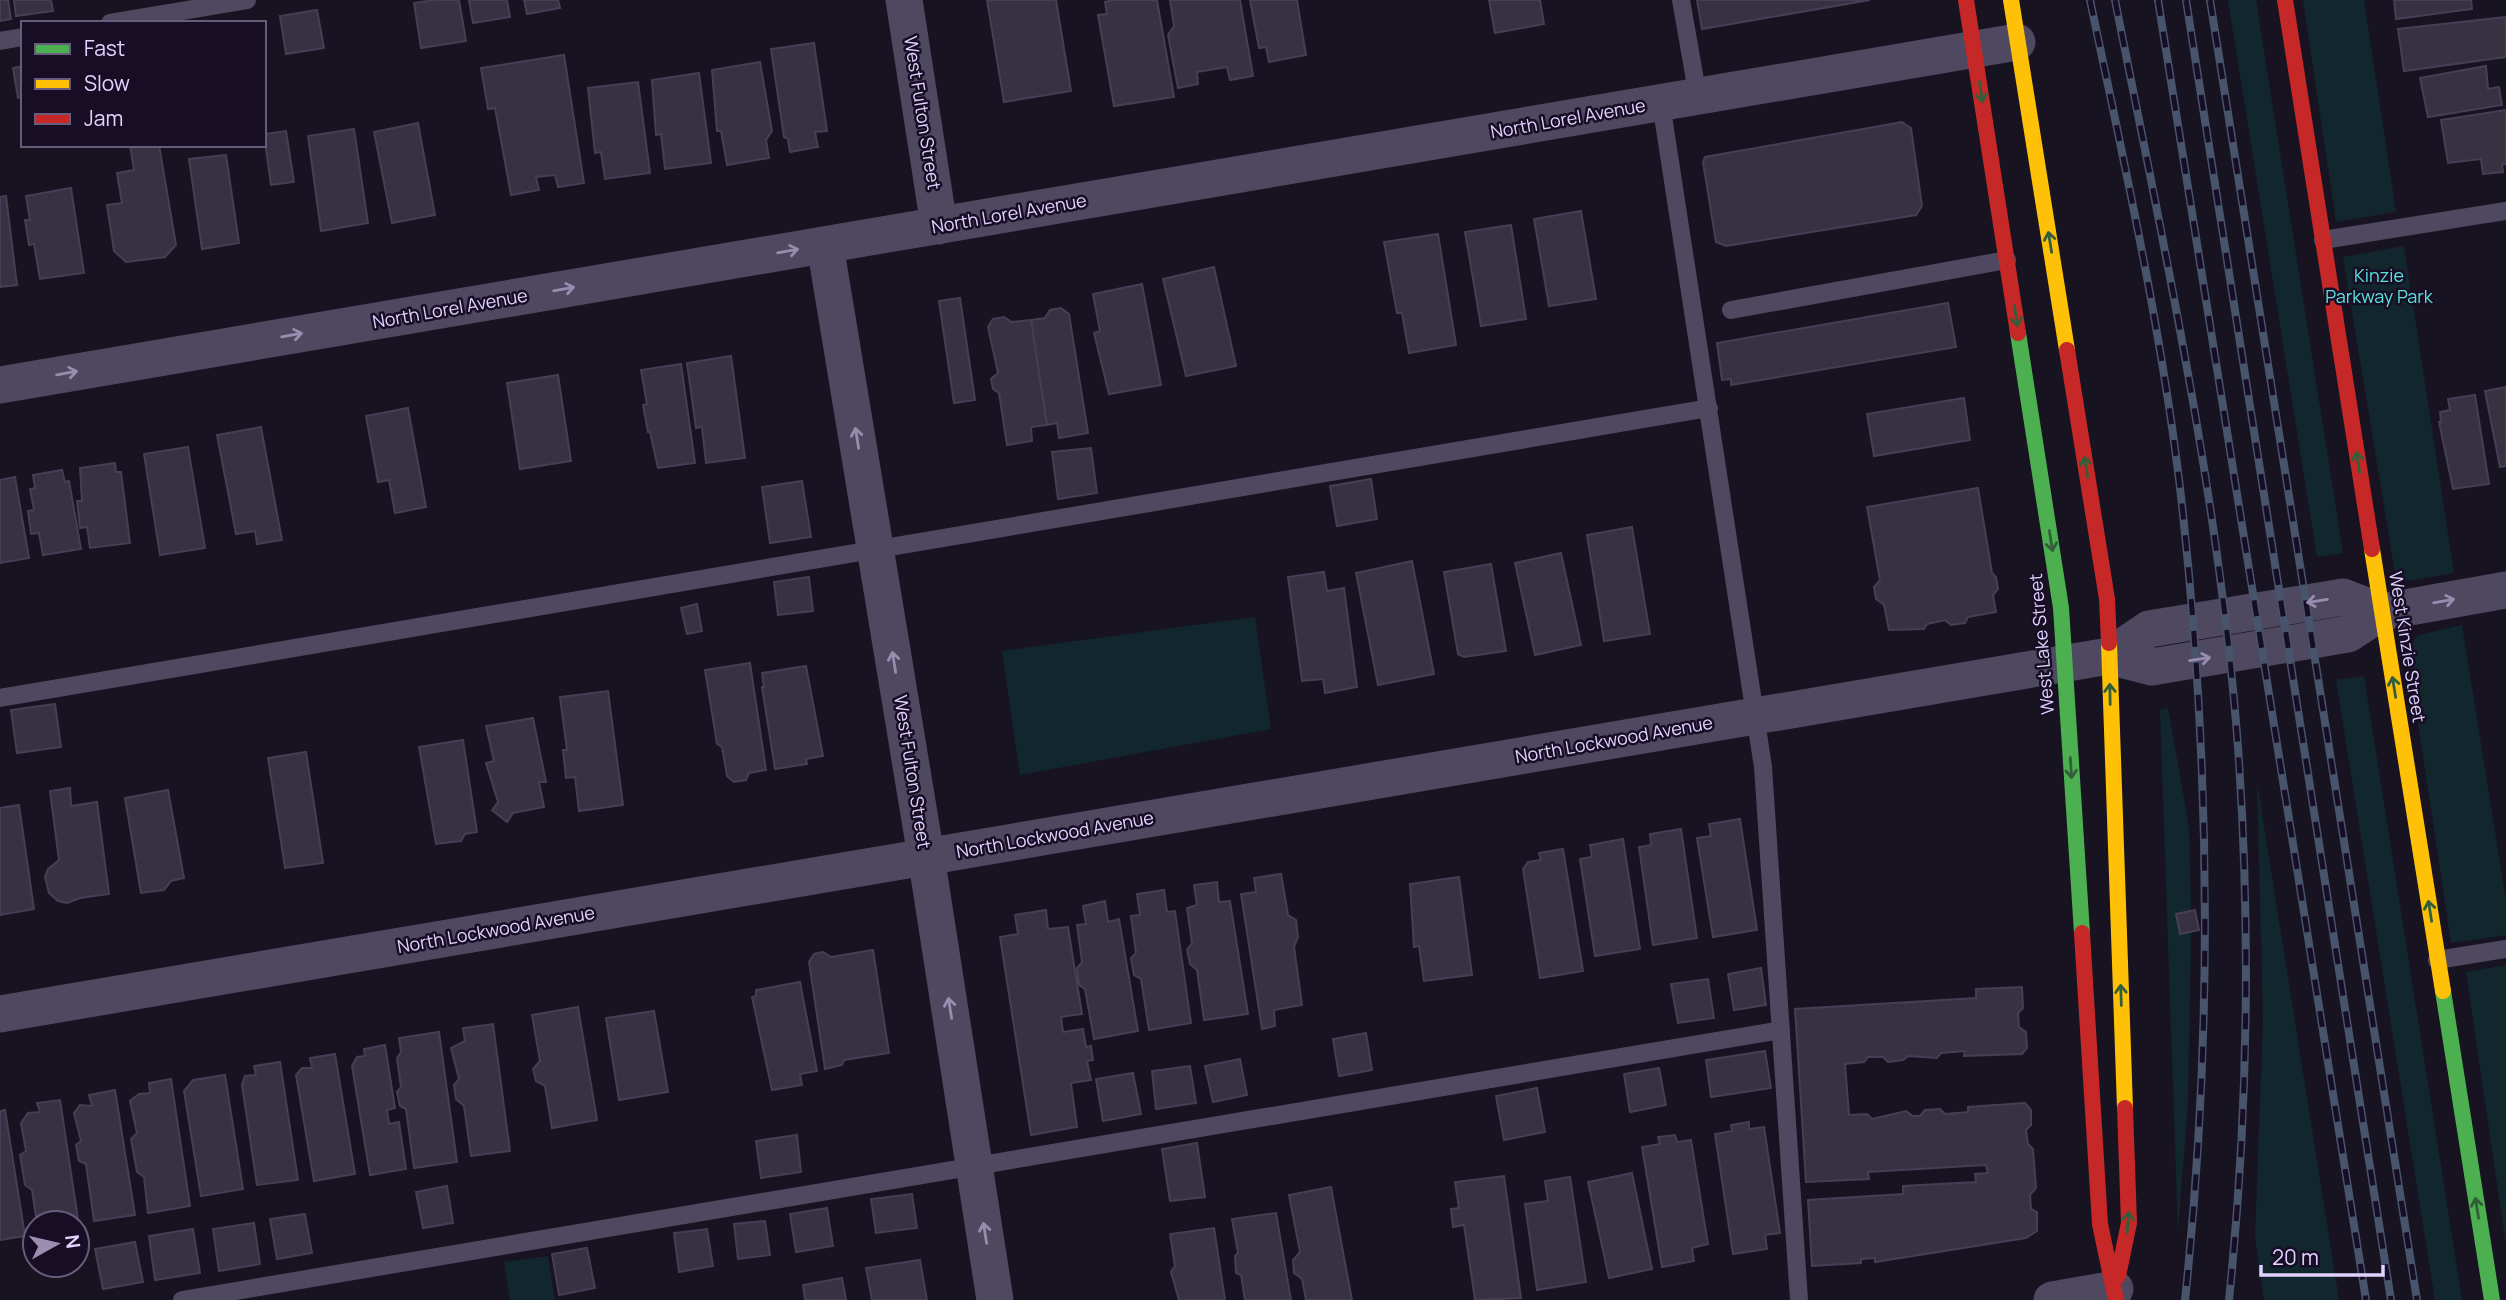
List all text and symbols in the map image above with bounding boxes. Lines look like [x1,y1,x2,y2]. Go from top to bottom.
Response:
legend [21,21,266,147]
text: Fast [84,34,125,62]
street label: West Fulton Street [899,34,947,191]
text: Slow [84,69,130,97]
one-way arrow [1975,80,1988,102]
street label: North Lorel Avenue [1488,93,1647,143]
text: Jam [84,104,123,132]
street label: North Lorel Avenue [929,188,1088,238]
one-way arrow [2043,231,2056,254]
one-way arrow [777,244,799,257]
park label: Kinzie Parkway Park [2325,263,2434,308]
one-way arrow [552,282,575,295]
street label: North Lorel Avenue [370,283,529,333]
one-way arrow [2010,304,2023,327]
one-way arrow [280,328,303,341]
one-way arrow [55,366,78,379]
one-way arrow [850,427,863,450]
one-way arrow [2351,451,2364,474]
one-way arrow [2079,456,2092,479]
one-way arrow [2045,529,2058,552]
street label: West Kinzie Street [2384,569,2432,724]
street label: West Lake Street [2023,573,2059,716]
one-way arrow [2432,594,2455,607]
one-way arrow [2306,595,2329,608]
one-way arrow [887,651,900,674]
one-way arrow [2188,652,2211,665]
one-way arrow [2387,676,2400,698]
one-way arrow [2103,682,2117,705]
street label: West Fulton Street [889,693,937,850]
street label: North Lockwood Avenue [1513,710,1715,768]
one-way arrow [2065,756,2078,779]
street label: North Lockwood Avenue [954,805,1156,863]
street label: North Lockwood Avenue [395,900,597,958]
one-way arrow [2423,900,2436,923]
one-way arrow [2114,983,2127,1006]
one-way arrow [943,997,956,1020]
one-way arrow [2470,1198,2483,1220]
north arrow [21,1209,91,1279]
one-way arrow [2122,1211,2135,1234]
one-way arrow [978,1222,991,1244]
text: N [59,1233,87,1250]
scale bar [2261,1234,2384,1278]
text: 20 m [2272,1243,2319,1271]

